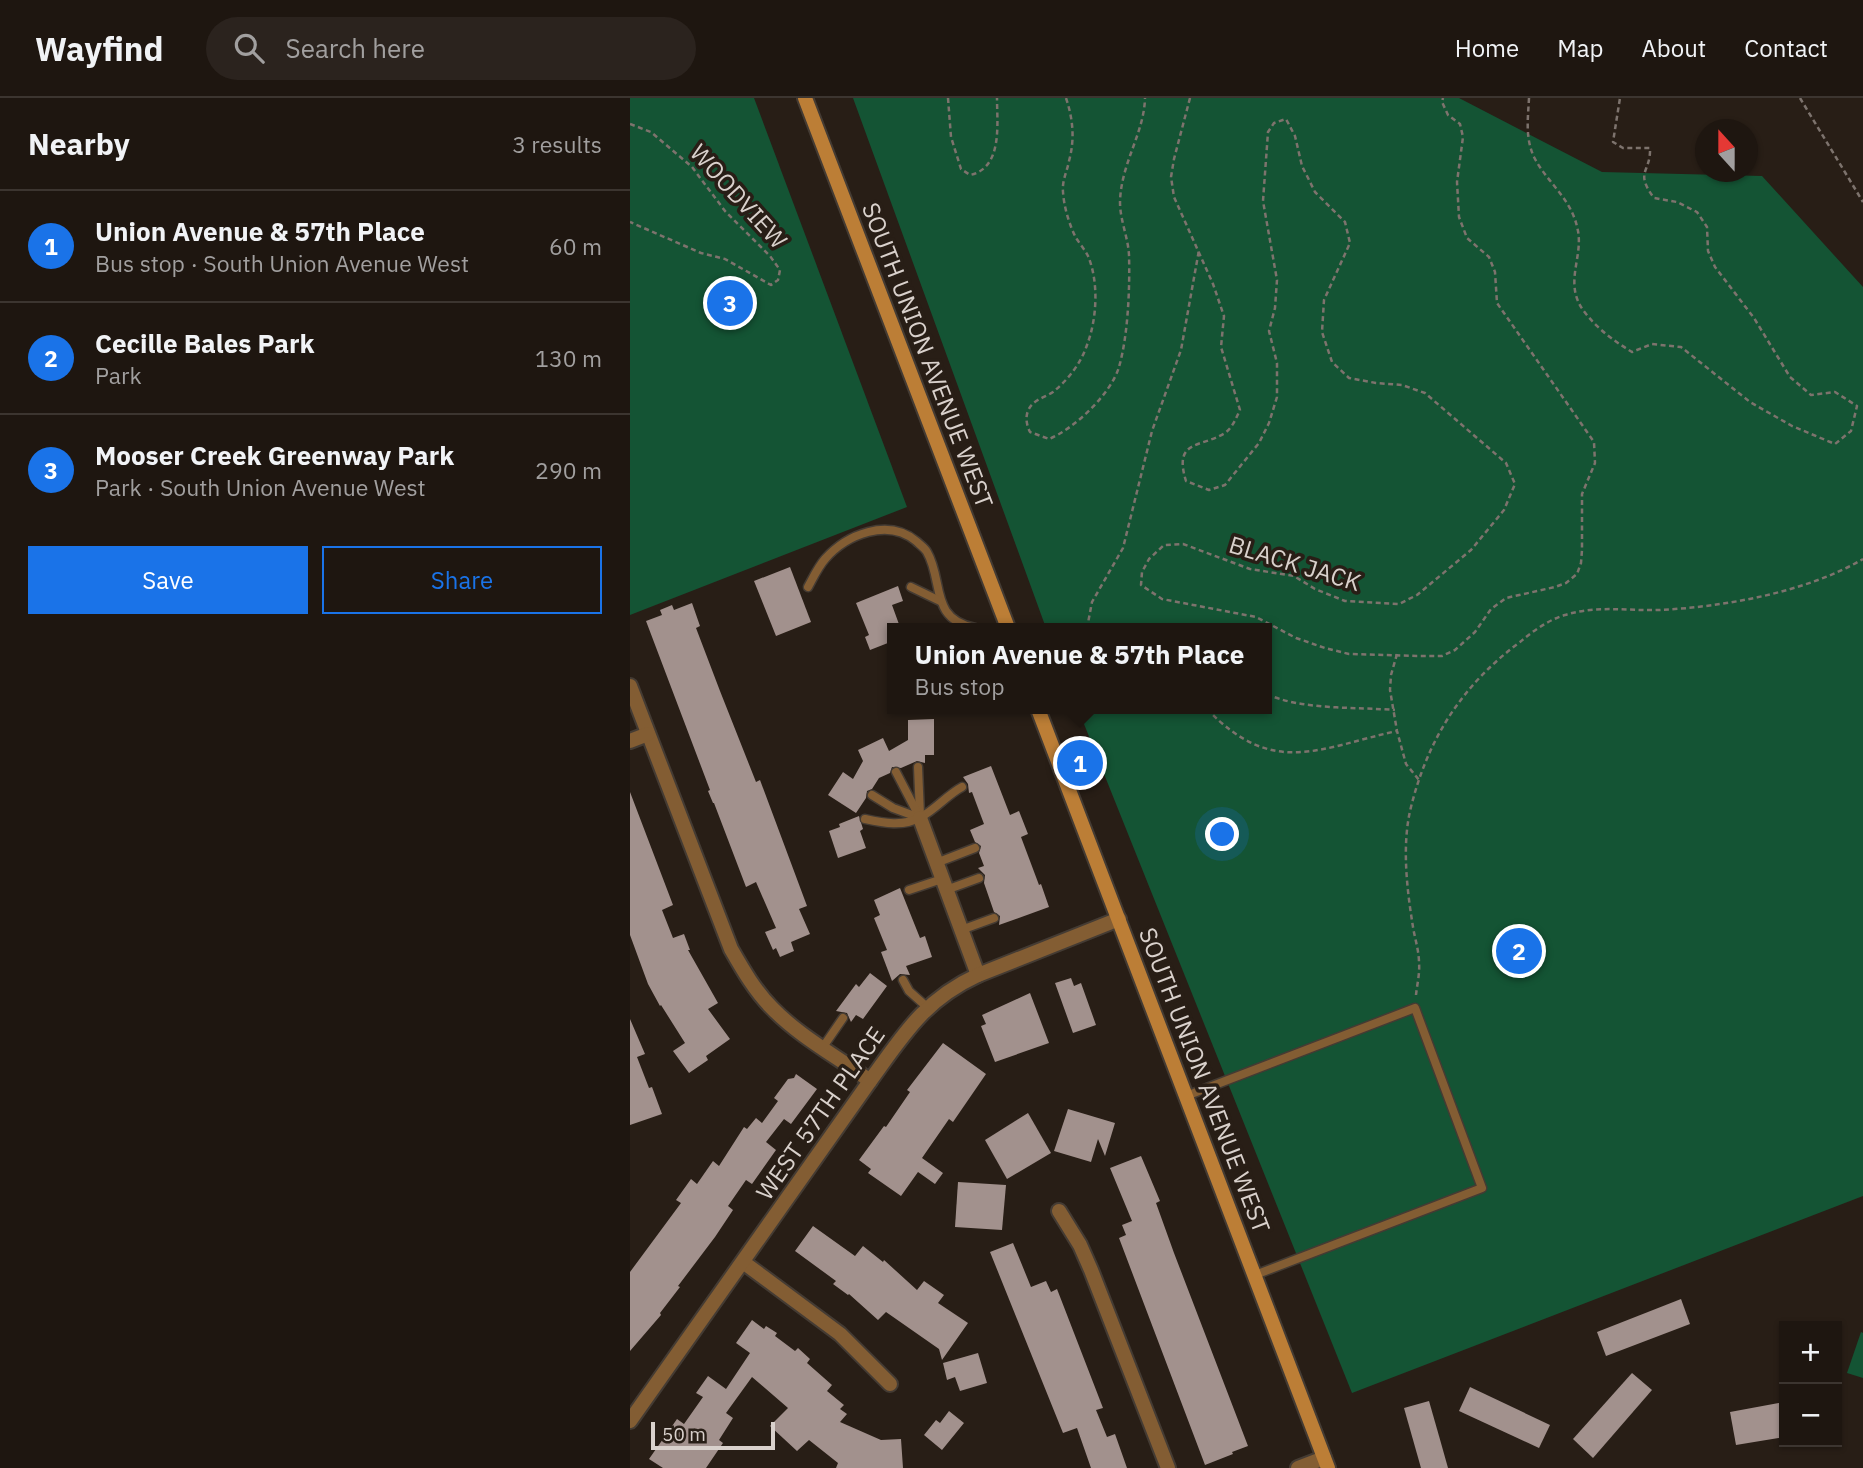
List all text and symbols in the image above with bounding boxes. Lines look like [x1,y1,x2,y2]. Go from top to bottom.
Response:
search box [206,17,696,80]
text: Wayfind [35,27,164,70]
icon: search [230,29,268,67]
text: Search here [286,31,425,65]
text: Home [1455,32,1519,64]
text: Map [1557,32,1603,64]
text: About [1641,32,1706,64]
text: Contact [1744,32,1828,64]
north arrow [1695,119,1758,182]
text: Nearby [28,124,130,163]
text: 3 results [512,129,602,159]
street label: WOODVIEW [683,137,795,255]
street label: SOUTH UNION AVENUE WEST [855,198,1001,513]
text: Union Avenue & 57th Place [95,214,425,248]
text: 1 [44,231,58,261]
text: 60 m [549,231,602,261]
text: Bus stop · South Union Avenue West [95,248,469,278]
pin: 3 [707,277,753,329]
text: Cecille Bales Park [95,326,315,360]
text: 2 [44,343,58,373]
text: 130 m [535,343,602,373]
text: Park [95,360,142,390]
text: Mooser Creek Greenway Park [95,438,454,472]
text: 3 [44,455,58,485]
text: 290 m [535,455,602,485]
text: Park · South Union Avenue West [95,472,426,502]
street label: BLACK JACK [1225,528,1365,598]
button: Save [28,546,308,614]
button: Share [322,546,602,614]
popup [887,623,1272,714]
text: Union Avenue & 57th Place [915,637,1244,671]
text: Bus stop [915,671,1005,701]
pin: 1 [1057,737,1103,789]
your location [1205,817,1239,851]
street label: SOUTH UNION AVENUE WEST [1132,923,1278,1238]
pin: 2 [1496,925,1542,977]
street label: WEST 57TH PLACE [748,1020,892,1206]
map controls [1779,1321,1842,1447]
button: + [1779,1321,1842,1384]
button: − [1779,1384,1842,1447]
scale bar [651,1419,775,1451]
text: 50 m [662,1422,706,1446]

